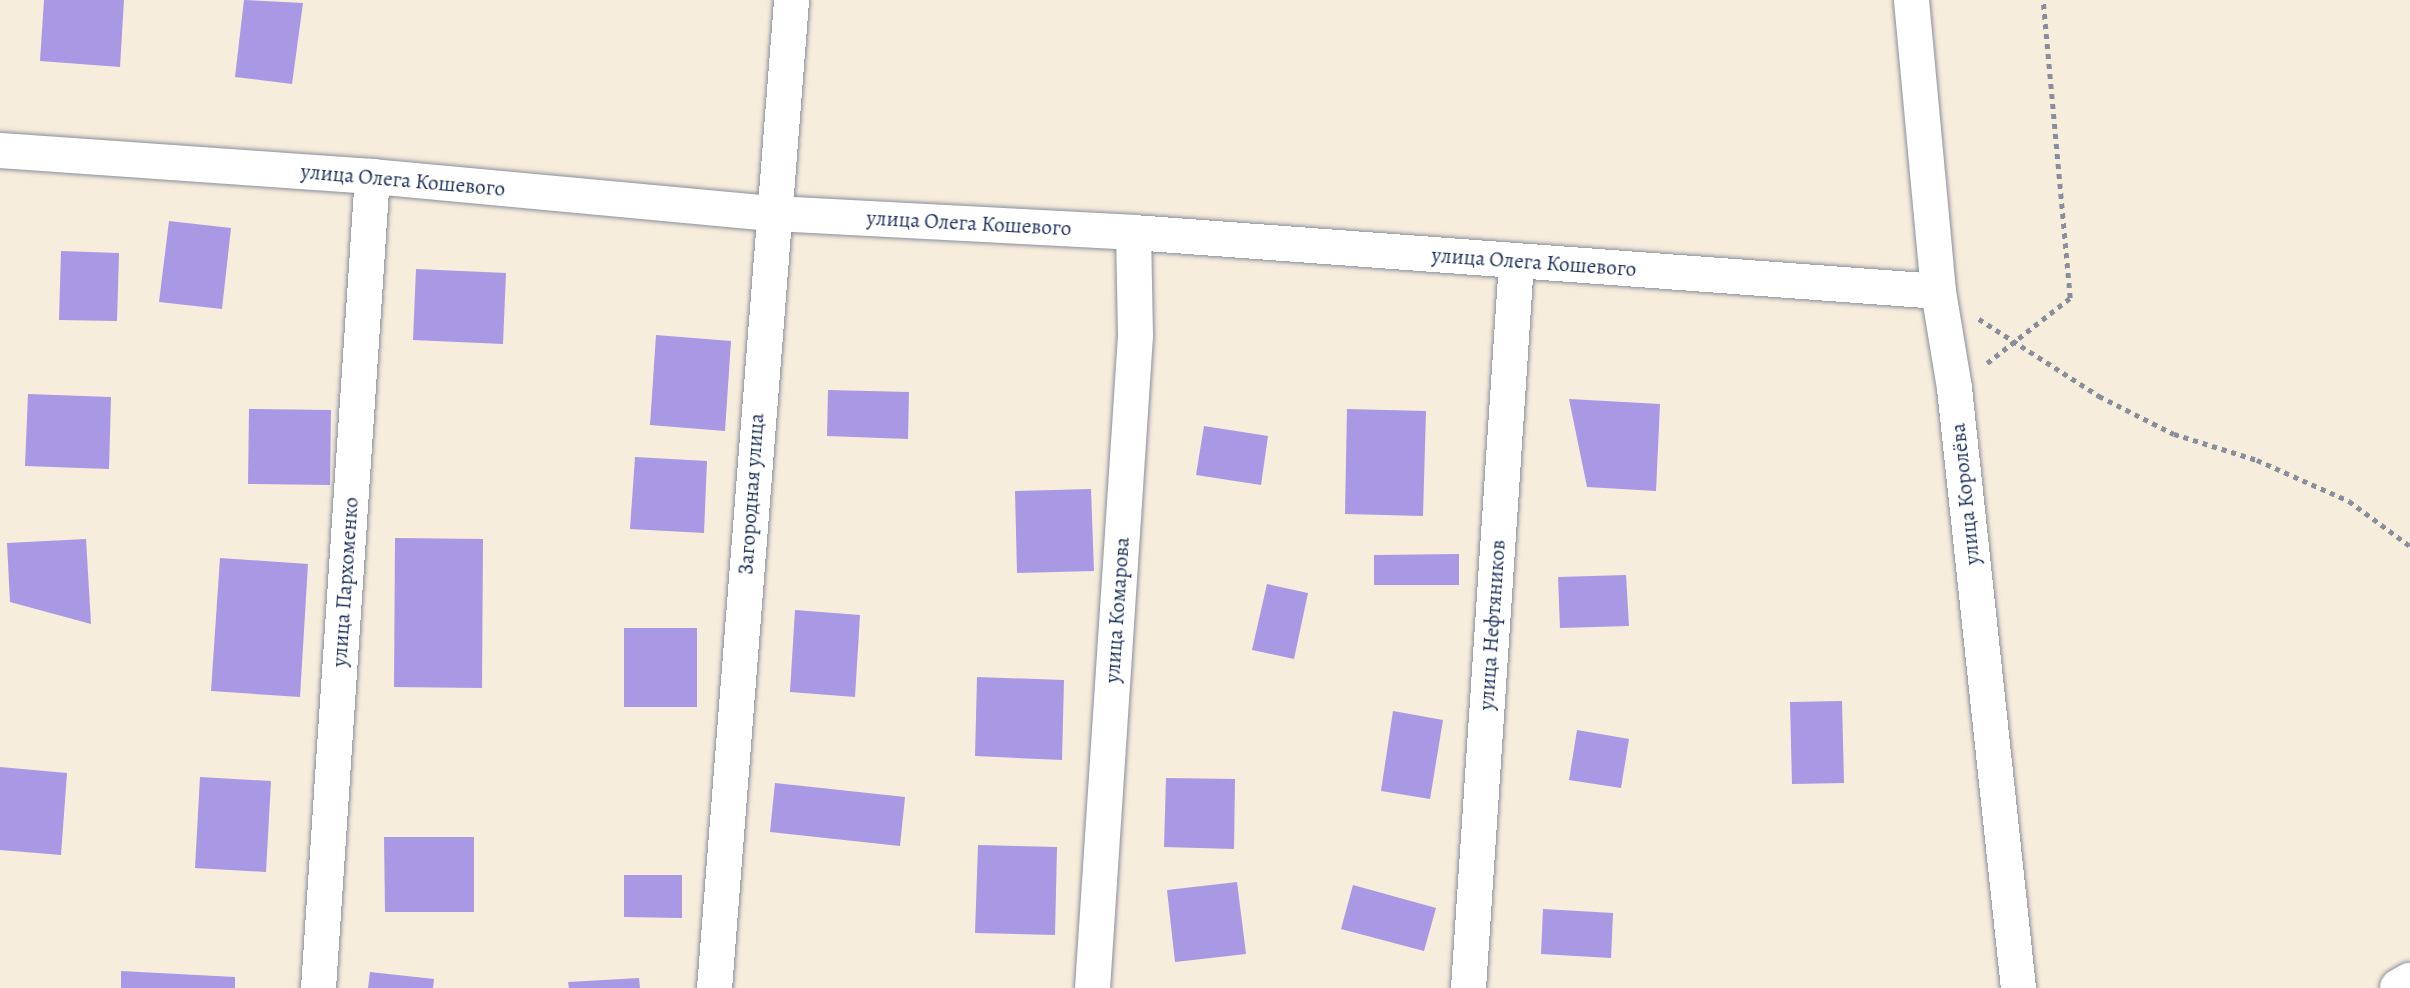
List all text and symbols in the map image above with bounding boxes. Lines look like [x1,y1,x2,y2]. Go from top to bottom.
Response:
street label: улица Олега Кошевого [300,159,506,201]
street label: улица Олега Кошевого [866,205,1072,241]
street label: улица Олега Кошевого [1431,242,1637,282]
street label: Загородная улица [733,412,769,576]
street label: улица Королёва [1945,422,1985,566]
street label: улица Пархоменко [326,496,364,668]
street label: улица Комарова [1099,536,1135,684]
street label: улица Нефтяников [1473,539,1511,711]

